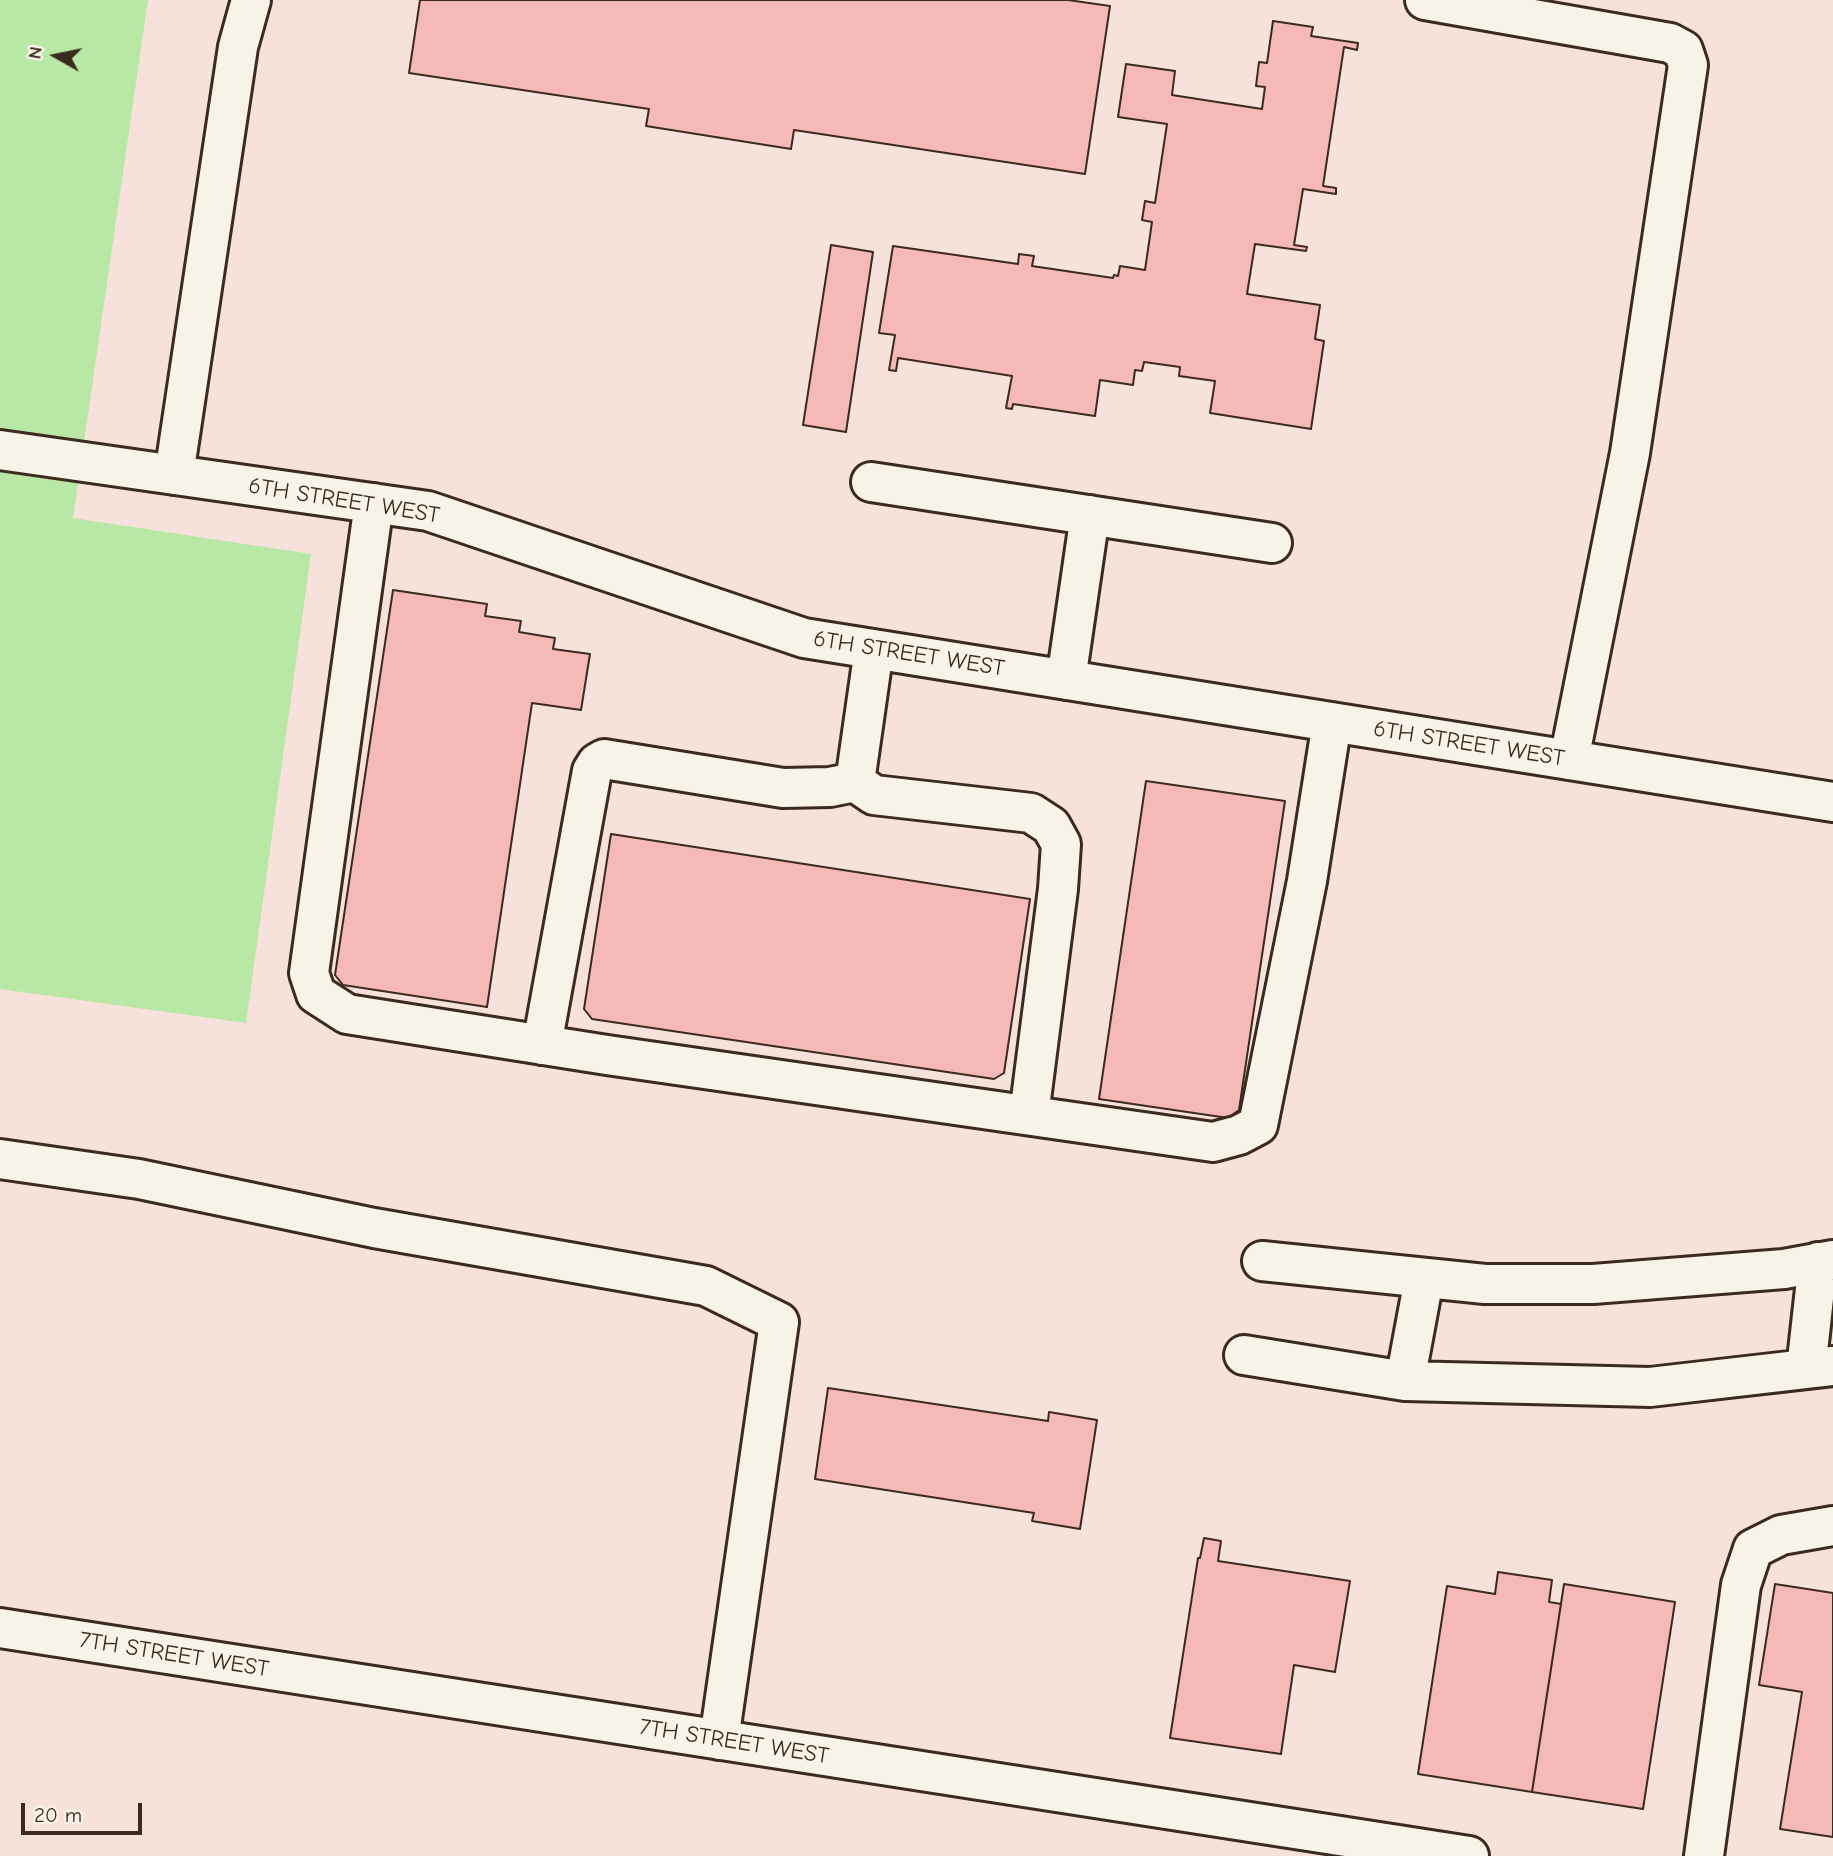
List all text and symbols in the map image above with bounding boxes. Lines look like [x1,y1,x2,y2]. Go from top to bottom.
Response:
north arrow [21,21,91,91]
text: N [23,45,47,61]
street label: 6TH STREET WEST [246,472,442,530]
street label: 6TH STREET WEST [811,625,1007,683]
street label: 6TH STREET WEST [1371,715,1567,773]
street label: 7TH STREET WEST [77,1626,271,1684]
street label: 7TH STREET WEST [637,1713,831,1771]
scale bar [24,1790,145,1834]
text: 20 m [34,1803,82,1827]

